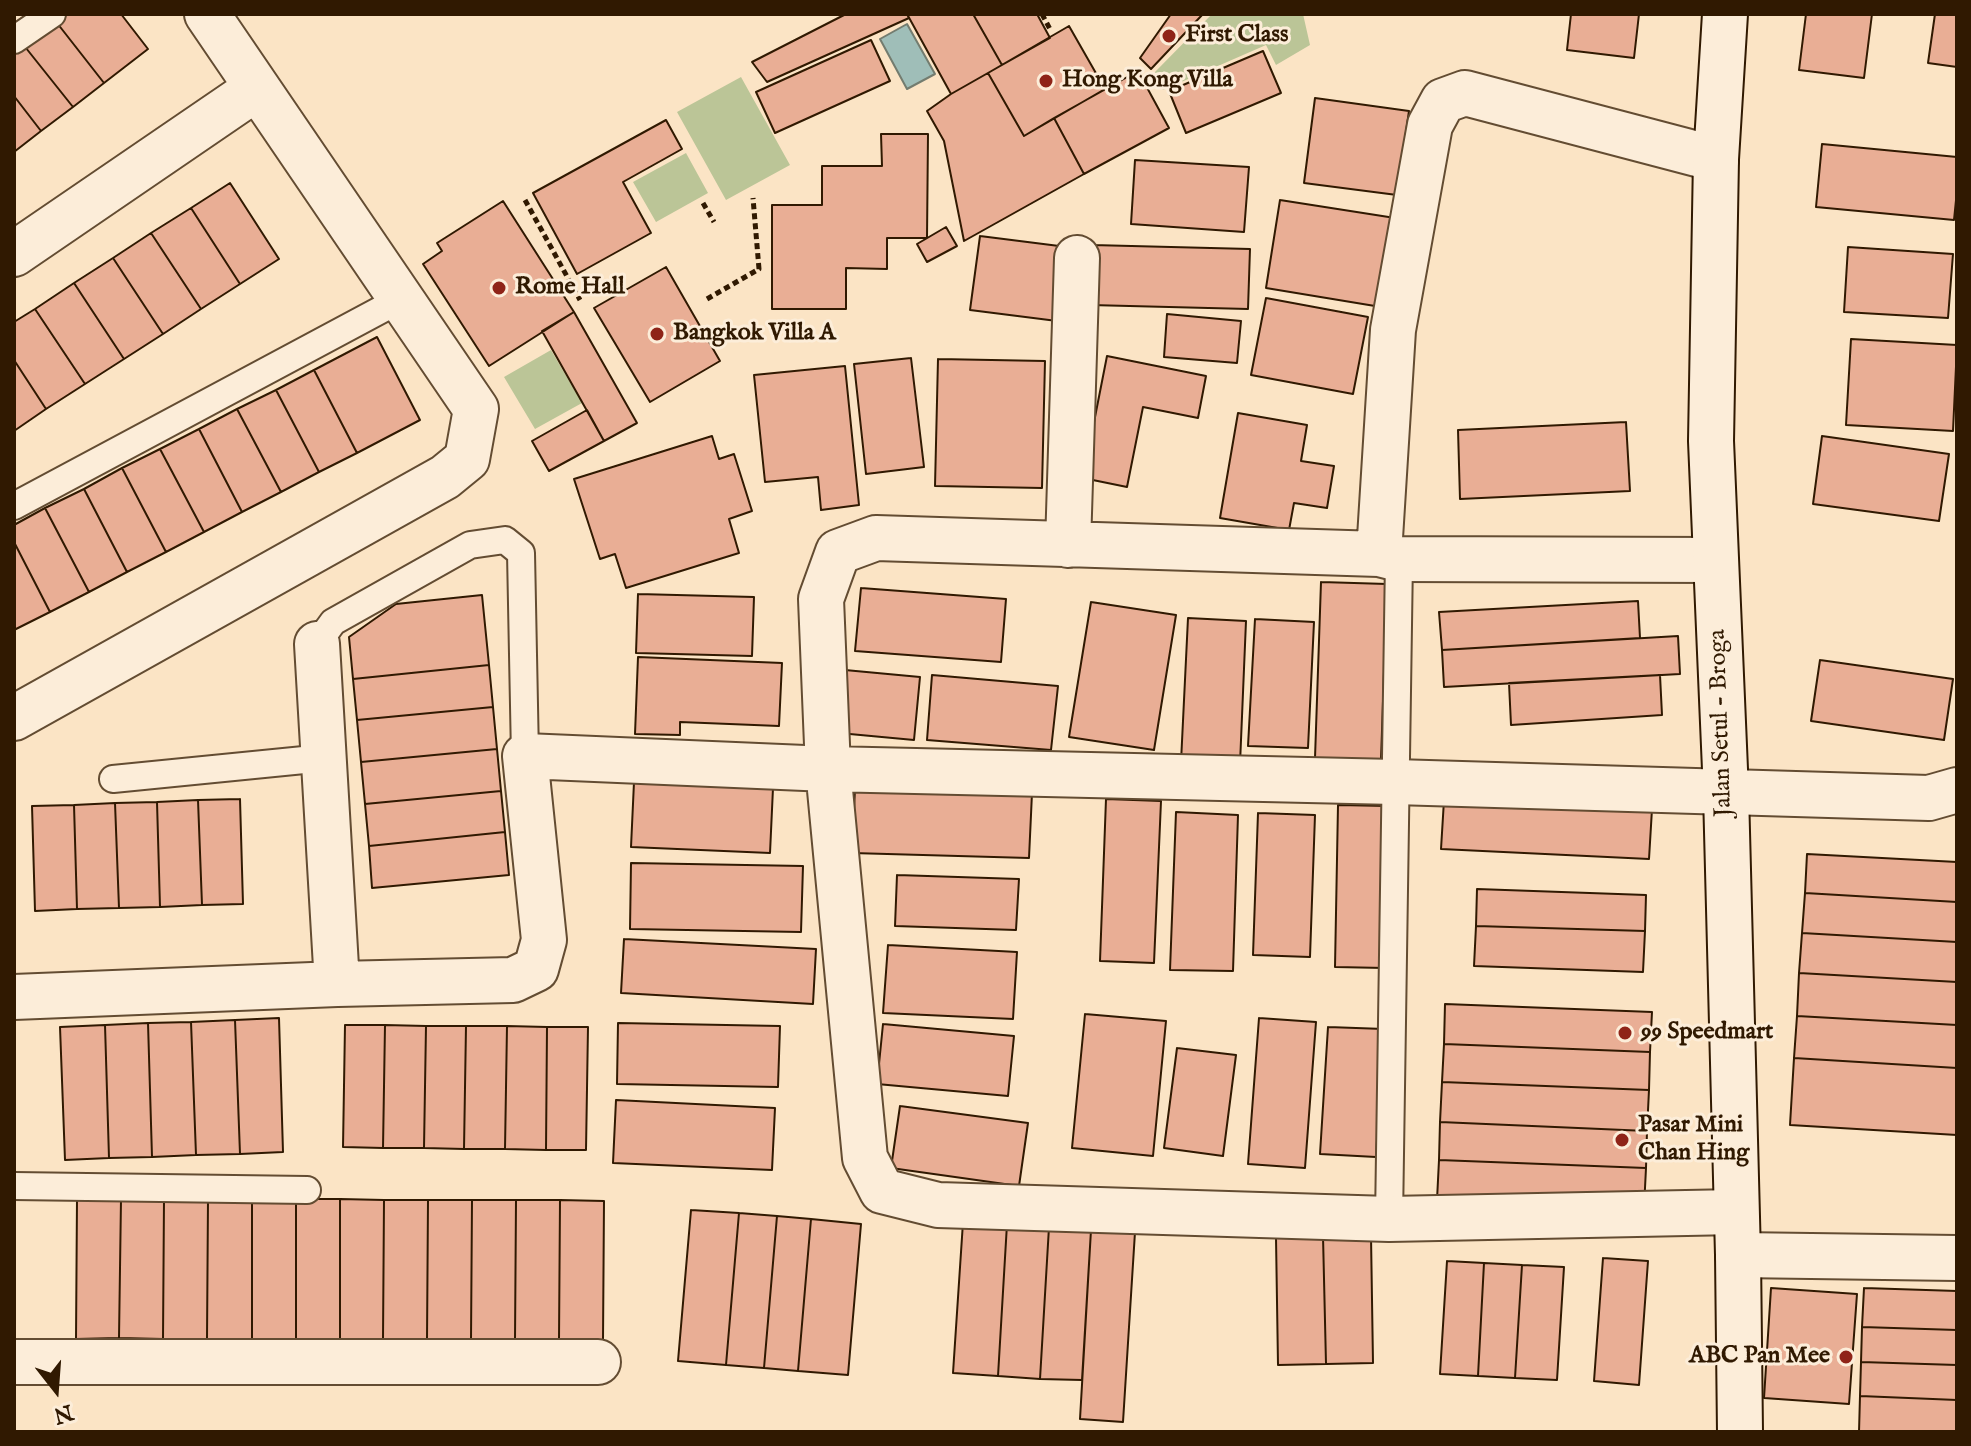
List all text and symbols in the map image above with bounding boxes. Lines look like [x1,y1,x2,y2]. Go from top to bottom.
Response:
place label: First Class [1185,22,1288,50]
marker: First Class [1160,27,1178,45]
place label: Hong Kong Villa [1062,67,1233,95]
marker: Hong Kong Villa [1037,72,1055,90]
place label: Rome Hall [515,274,625,302]
marker: Rome Hall [490,279,508,297]
place label: Bangkok Villa A [673,320,836,348]
marker: Bangkok Villa A [648,325,666,343]
street label: Jalan Setul - Broga [1704,629,1740,817]
place label: 99 Speedmart [1641,1019,1773,1047]
marker: 99 Speedmart [1616,1024,1634,1042]
place label: Pasar Mini Chan Hing [1638,1112,1749,1168]
marker: Pasar Mini Chan Hing [1613,1131,1631,1149]
place label: ABC Pan Mee [1689,1343,1830,1371]
marker: ABC Pan Mee [1837,1348,1855,1366]
north arrow [16,1350,96,1430]
text: N [50,1397,76,1429]

